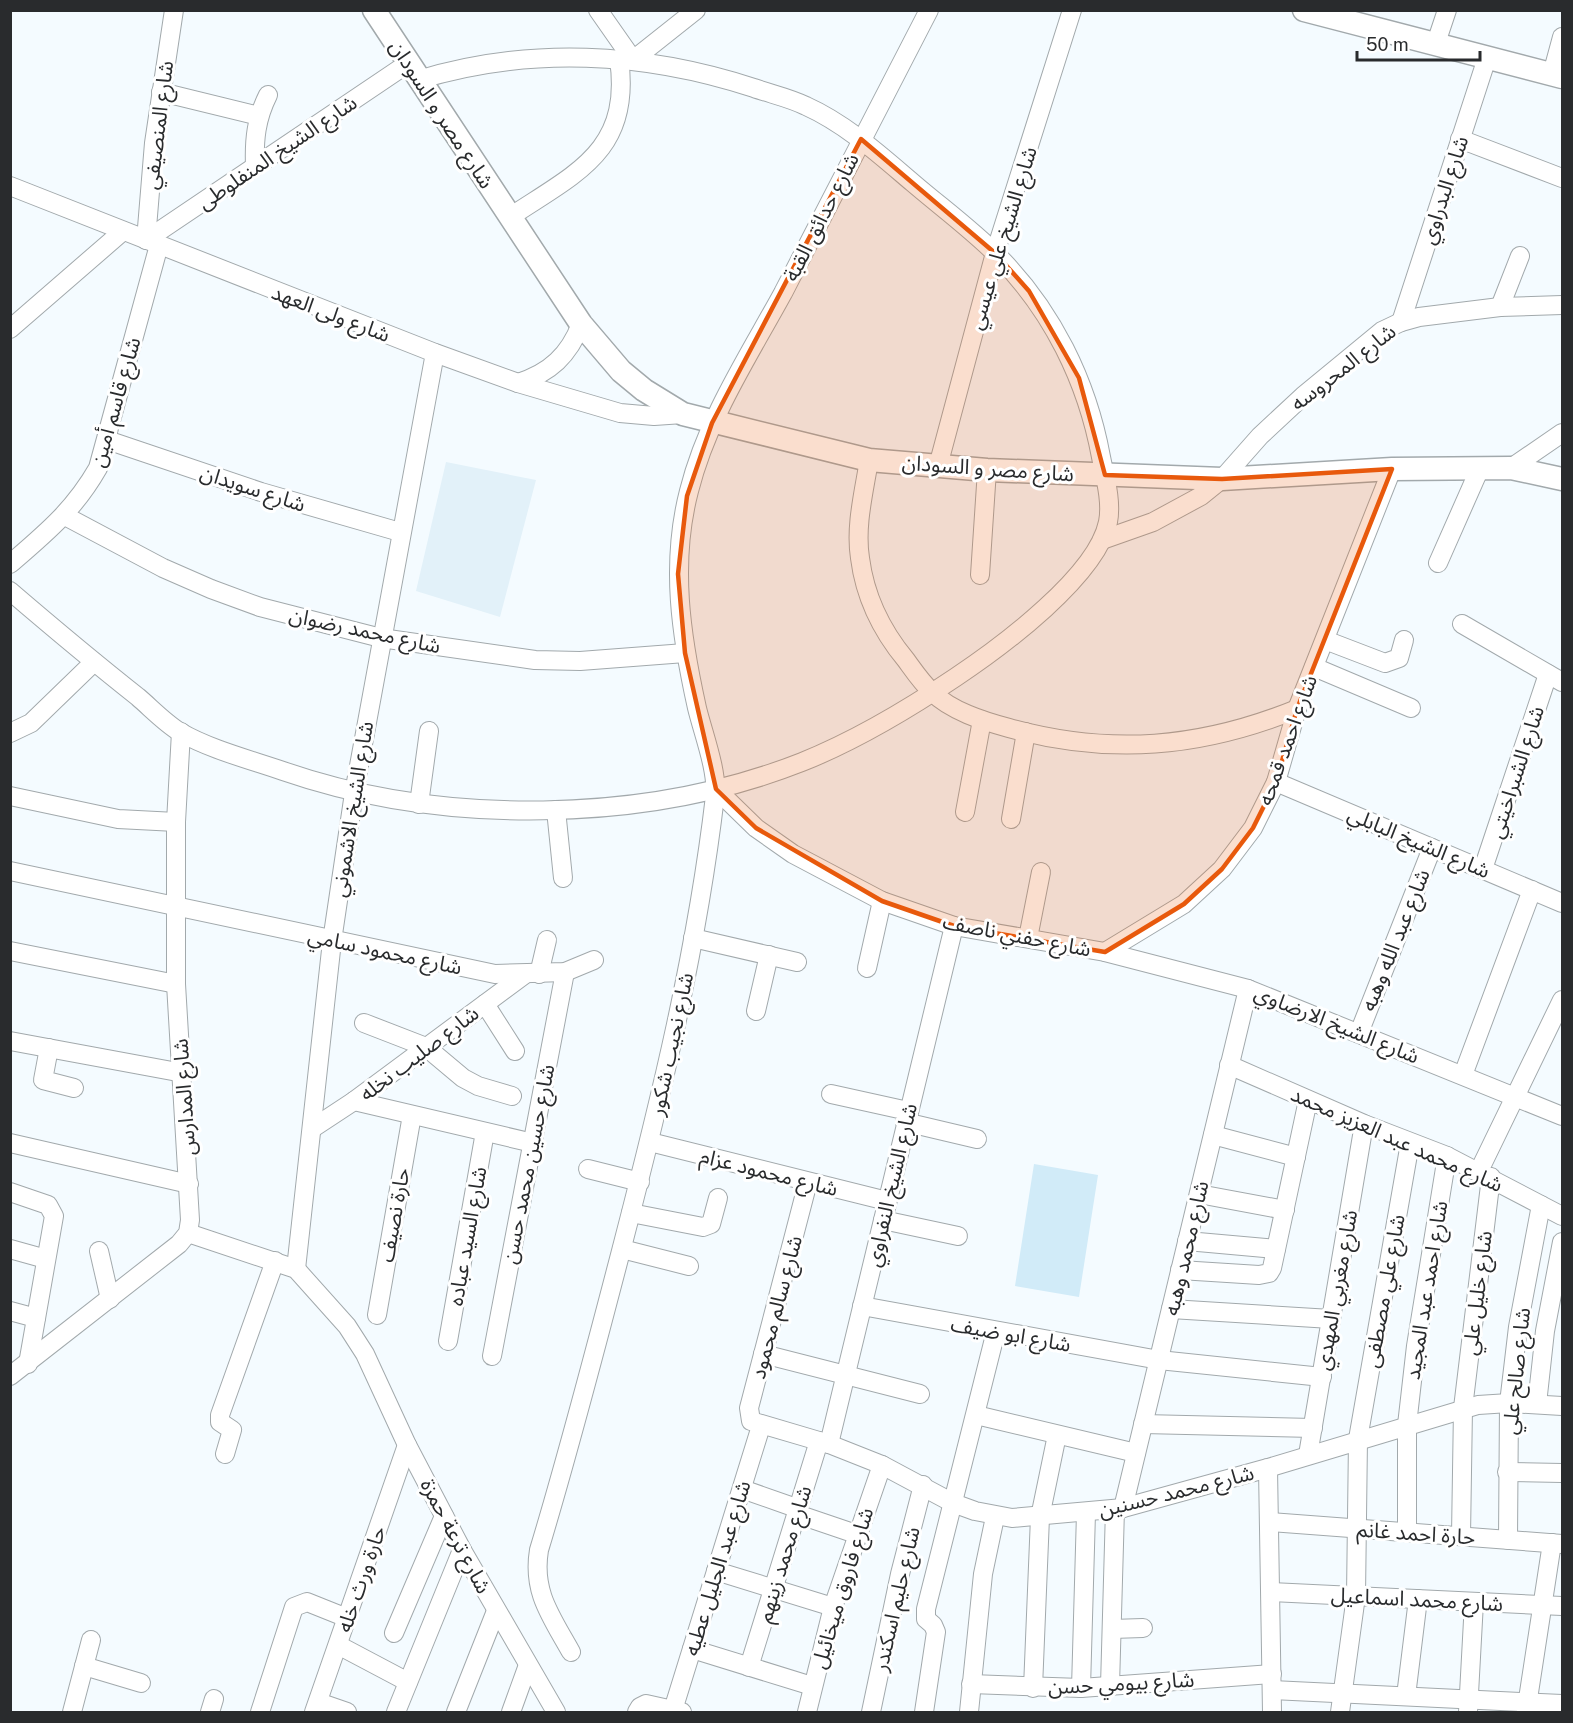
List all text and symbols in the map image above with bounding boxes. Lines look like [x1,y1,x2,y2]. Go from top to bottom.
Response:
scale bar [1357,24,1480,62]
text: 50 m [1366,34,1409,55]
street label: شارع مصر و السودان [382,35,499,195]
street label: شارع المنصيفي [138,59,182,191]
street label: شارع الشيخ المنفلوطى [193,89,363,217]
street label: شارع البدراوي [1415,133,1477,249]
street label: شارع الشيخ علي عيسي [962,143,1045,334]
street label: شارع حدائق القبة [778,149,867,287]
street label: شارع ولى العهد [267,279,394,350]
street label: شارع المحروسه [1286,318,1402,418]
street label: شارع قاسم أمين [85,334,148,471]
street label: شارع مصر و السودان [901,450,1075,489]
street label: شارع سويدان [196,459,309,520]
street label: شارع محمد رضوان [286,602,443,661]
street label: شارع احمد قمحه [1252,671,1325,810]
street label: شارع الشبراخيتي [1483,703,1553,843]
street label: شارع الشيخ الاشموني [326,719,382,899]
street label: شارع الشيخ البابلي [1343,801,1494,887]
street label: شارع عبد الله وهبه [1355,865,1438,1016]
street label: شارع حفني ناصف [940,908,1093,965]
street label: شارع محمود سامي [305,922,464,983]
street label: شارع نجيب شكور [643,970,701,1119]
street label: شارع الشيخ الارضاوي [1249,980,1423,1072]
street label: شارع صليب نخله [354,1000,485,1108]
street label: شارع المدارس [167,1037,204,1156]
street label: شارع حسين محمد حسن [496,1062,563,1267]
street label: شارع محمد عبد العزيز محمد [1286,1081,1507,1200]
street label: شارع الشيخ النفراوي [860,1101,926,1270]
street label: شارع محمود عزام [697,1143,840,1205]
street label: شارع السيد عباده [442,1164,494,1308]
street label: حارة نصيف [373,1166,415,1264]
street label: شارع محمد وهبه [1158,1178,1217,1319]
street label: شارع احمد عبد المجيد [1400,1199,1455,1382]
street label: شارع مغربي المهدي [1310,1208,1366,1373]
street label: شارع علي مصطفى [1358,1212,1414,1370]
street label: شارع خليل علي [1457,1229,1501,1357]
street label: شارع سالم محمود [745,1233,810,1382]
street label: شارع صالح علي [1497,1306,1539,1436]
street label: شارع ابو ضيف [948,1311,1073,1360]
street label: شارع محمد حسنين [1096,1460,1257,1525]
street label: شارع ترعة حمزة [413,1474,497,1599]
street label: شارع عبد الجليل عطيه [678,1477,758,1660]
street label: شارع محمد زينهم [751,1483,820,1626]
street label: شارع فاروق ميخائيل [806,1504,881,1672]
street label: حارة احمد غانم [1356,1516,1476,1553]
street label: حارة ورث خله [331,1523,391,1635]
street label: شارع حليم اسكندر [867,1524,928,1675]
street label: شارع محمد اسماعيل [1330,1582,1504,1619]
street label: شارع بيومي حسن [1047,1667,1195,1703]

